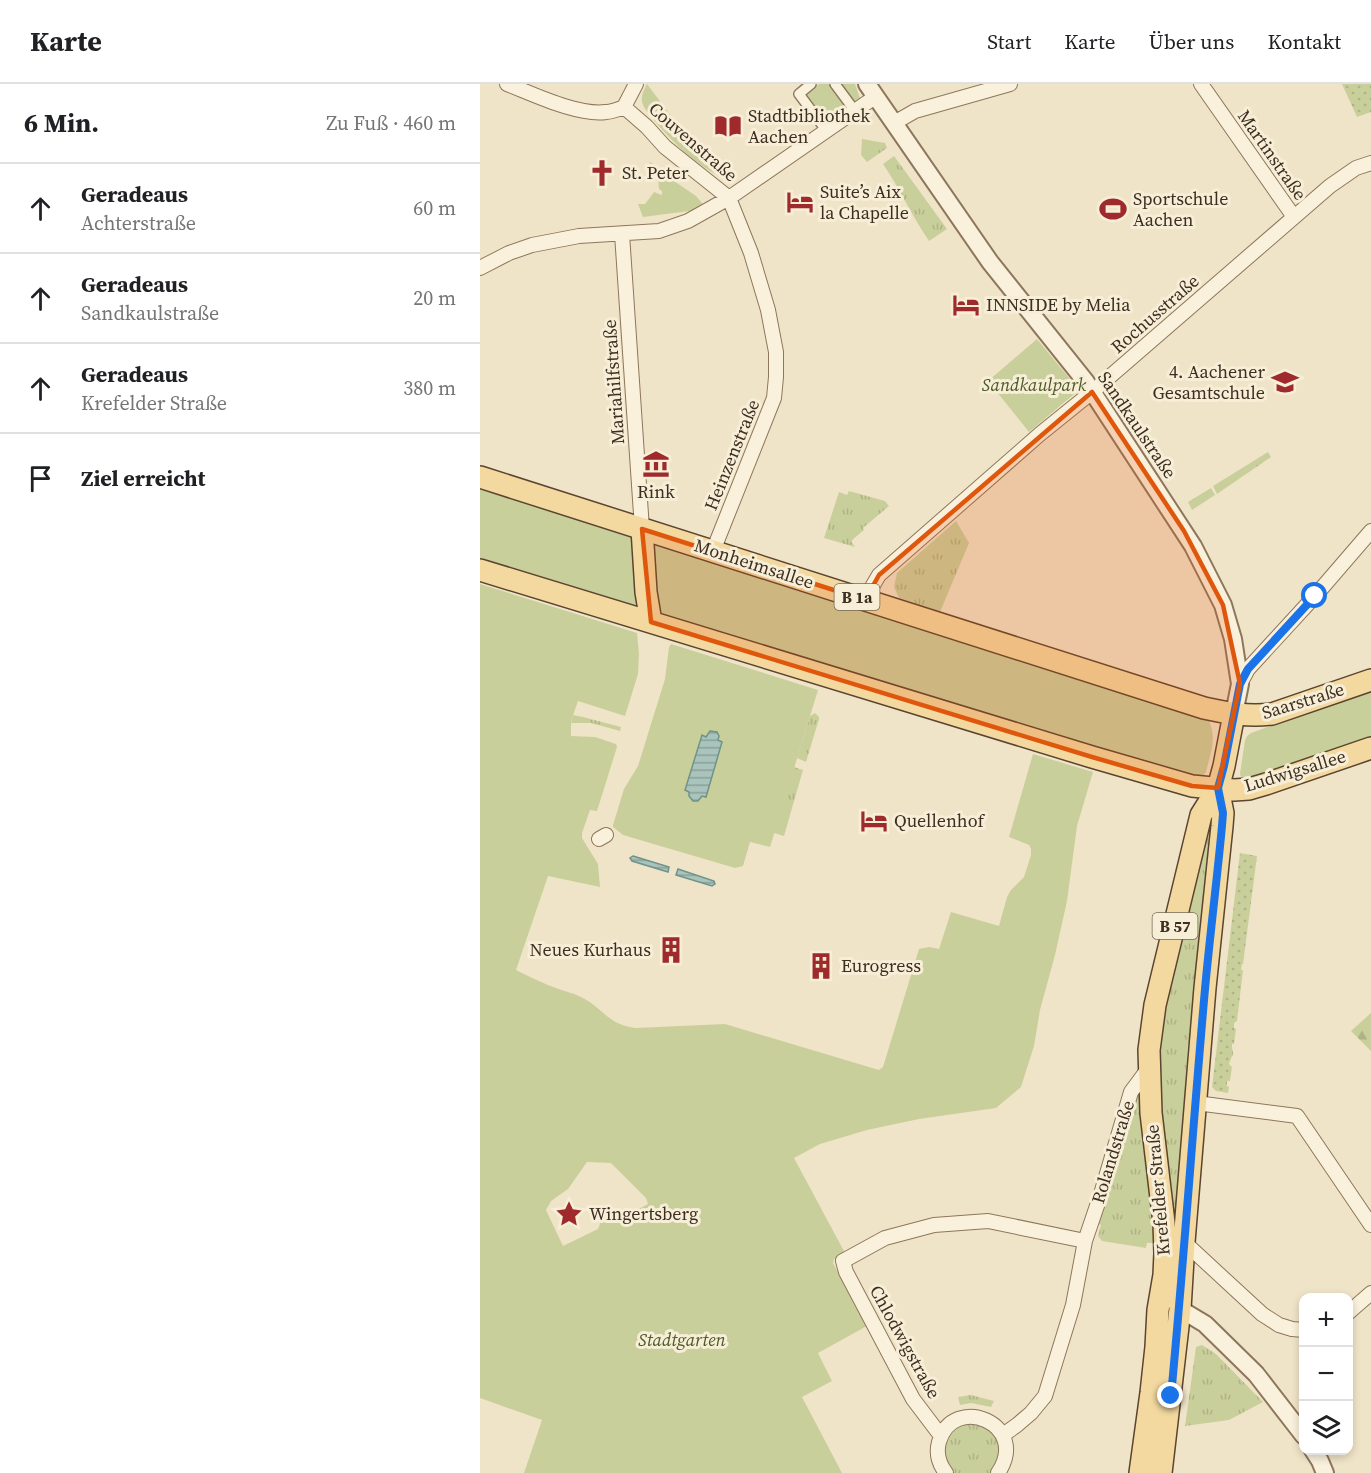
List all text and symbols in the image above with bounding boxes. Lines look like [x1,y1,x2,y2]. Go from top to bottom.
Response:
text: Karte [30,22,102,60]
text: Start [987,27,1031,56]
text: Karte [1064,27,1115,56]
text: Über uns [1148,27,1234,56]
text: Kontakt [1267,27,1341,56]
street label: Couvenstraße [644,96,743,187]
place label: Stadtbibliothek Aachen [748,103,870,149]
street label: Martinstraße [1232,104,1313,205]
text: 6 Min. [24,105,99,141]
text: Zu Fuß · 460 m [326,109,456,137]
library icon: Stadtbibliothek Aachen [713,111,743,141]
church icon: St. Peter [587,158,617,188]
place label: St. Peter [622,160,689,185]
text: Geradeaus [81,179,188,209]
place label: Suite’s Aix la Chapelle [820,179,909,225]
place label: Sportschule Aachen [1133,186,1228,232]
hotel icon: Suite’s Aix la Chapelle [785,187,815,217]
icon: ahead [24,192,57,225]
text: 60 m [413,194,456,222]
sports icon: Sportschule Aachen [1098,194,1128,224]
text: Achterstraße [81,209,196,237]
street label: Rochusstraße [1105,268,1204,359]
text: Geradeaus [81,269,188,299]
icon: ahead [24,282,57,315]
text: 20 m [413,284,456,312]
hotel icon: INNSIDE by Melia [951,290,981,320]
place label: INNSIDE by Melia [986,292,1131,317]
text: Sandkaulstraße [81,299,219,327]
street label: Mariahilfstraße [597,319,630,445]
text: Geradeaus [81,359,188,389]
place label: 4. Aachener Gesamtschule [1153,359,1265,405]
street label: Sandkaulstraße [1092,366,1183,483]
school or university icon: 4. Aachener Gesamtschule [1270,367,1300,397]
icon: ahead [24,372,57,405]
park label: Sandkaulpark [982,372,1087,397]
text: 380 m [403,374,456,402]
text: Krefelder Straße [81,389,227,417]
street label: Heinzenstraße [698,396,765,514]
museum icon: Rink [641,449,671,479]
icon: arrive [24,462,57,495]
text: Ziel erreicht [81,463,205,493]
place label: Rink [637,479,675,504]
street label: Monheimsallee [691,532,817,595]
route start [1301,582,1327,608]
road number: B 1a [834,584,880,610]
street label: Saarstraße [1259,676,1347,725]
street label: Ludwigsallee [1241,743,1349,798]
hotel icon: Quellenhof [859,806,889,836]
place label: Quellenhof [894,808,986,833]
road number: B 57 [1152,913,1198,939]
building icon: Neues Kurhaus [656,935,686,965]
place label: Neues Kurhaus [529,937,651,962]
building icon: Eurogress [806,951,836,981]
place label: Eurogress [841,953,921,978]
street label: Rolandstraße [1085,1097,1140,1207]
street label: Krefelder Straße [1139,1124,1176,1257]
place icon: Wingertsberg [554,1199,584,1229]
place label: Wingertsberg [589,1201,698,1226]
street label: Chlodwigstraße [864,1281,947,1403]
map controls [1299,1293,1353,1455]
button: + [1299,1293,1353,1347]
park label: Stadtgarten [638,1327,726,1352]
button: − [1299,1347,1353,1401]
route end [1157,1382,1183,1408]
button: layers [1299,1401,1353,1455]

